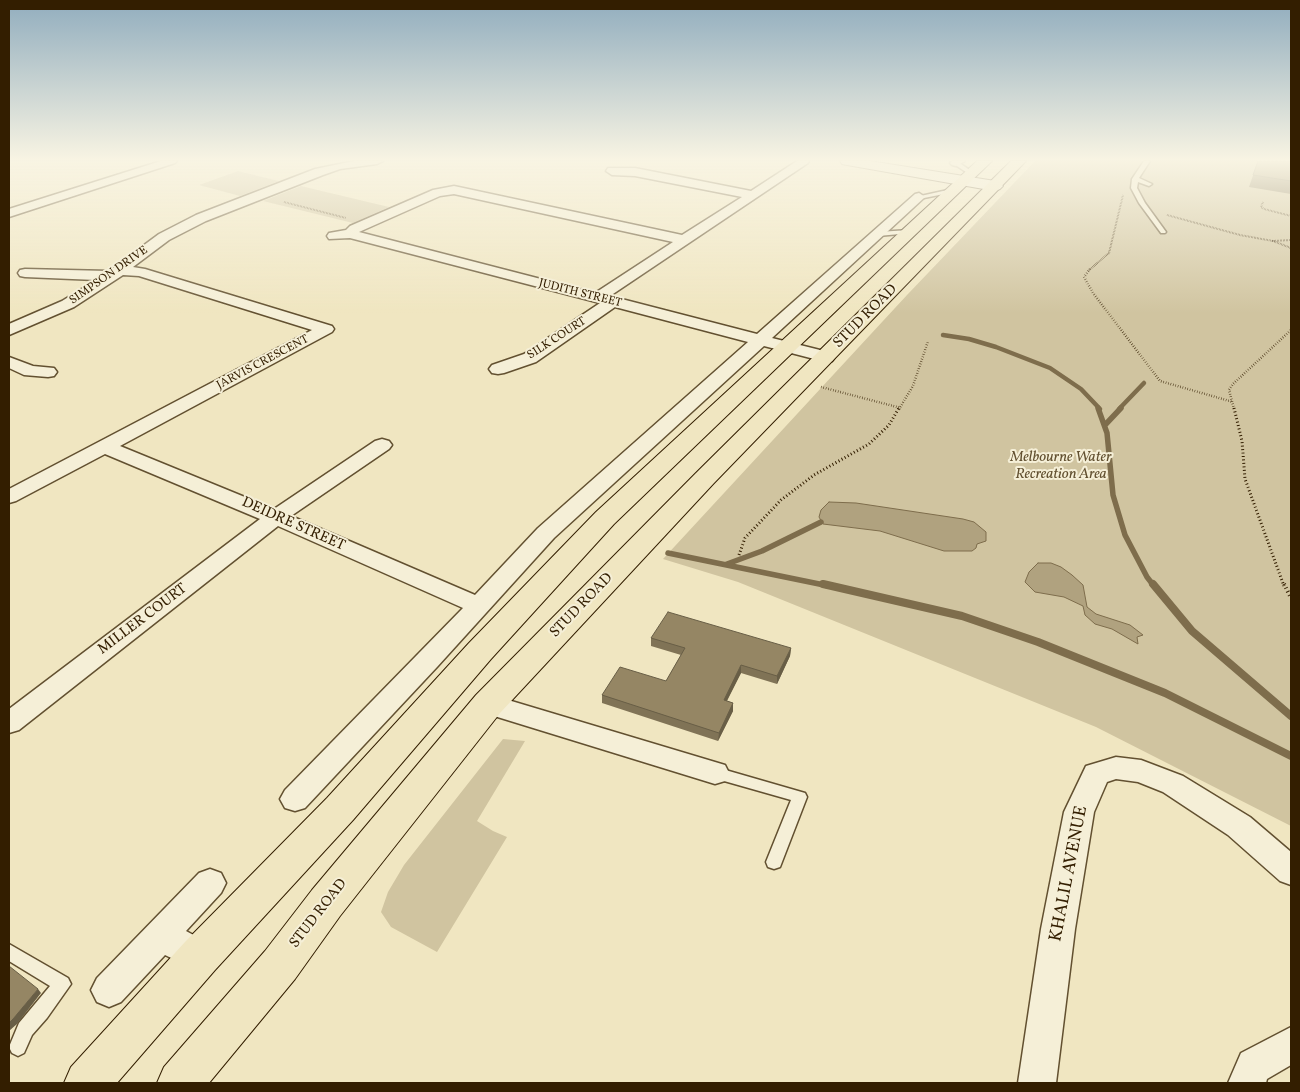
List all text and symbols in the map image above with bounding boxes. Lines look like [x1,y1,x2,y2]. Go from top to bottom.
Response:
street label: SIMPSON DRIVE [67,244,151,308]
street label: JUDITH STREET [537,277,623,311]
street label: STUD ROAD [830,281,902,353]
street label: SILK COURT [525,315,589,363]
street label: JARVIS CRESCENT [215,333,311,393]
park label: Melbourne Water Recreation Area [1010,449,1112,484]
street label: DEIDRE STREET [238,494,348,556]
street label: STUD ROAD [547,570,617,642]
street label: MILLER COURT [95,581,191,659]
street label: KHALIL AVENUE [1046,804,1094,944]
street label: STUD ROAD [286,876,352,952]

